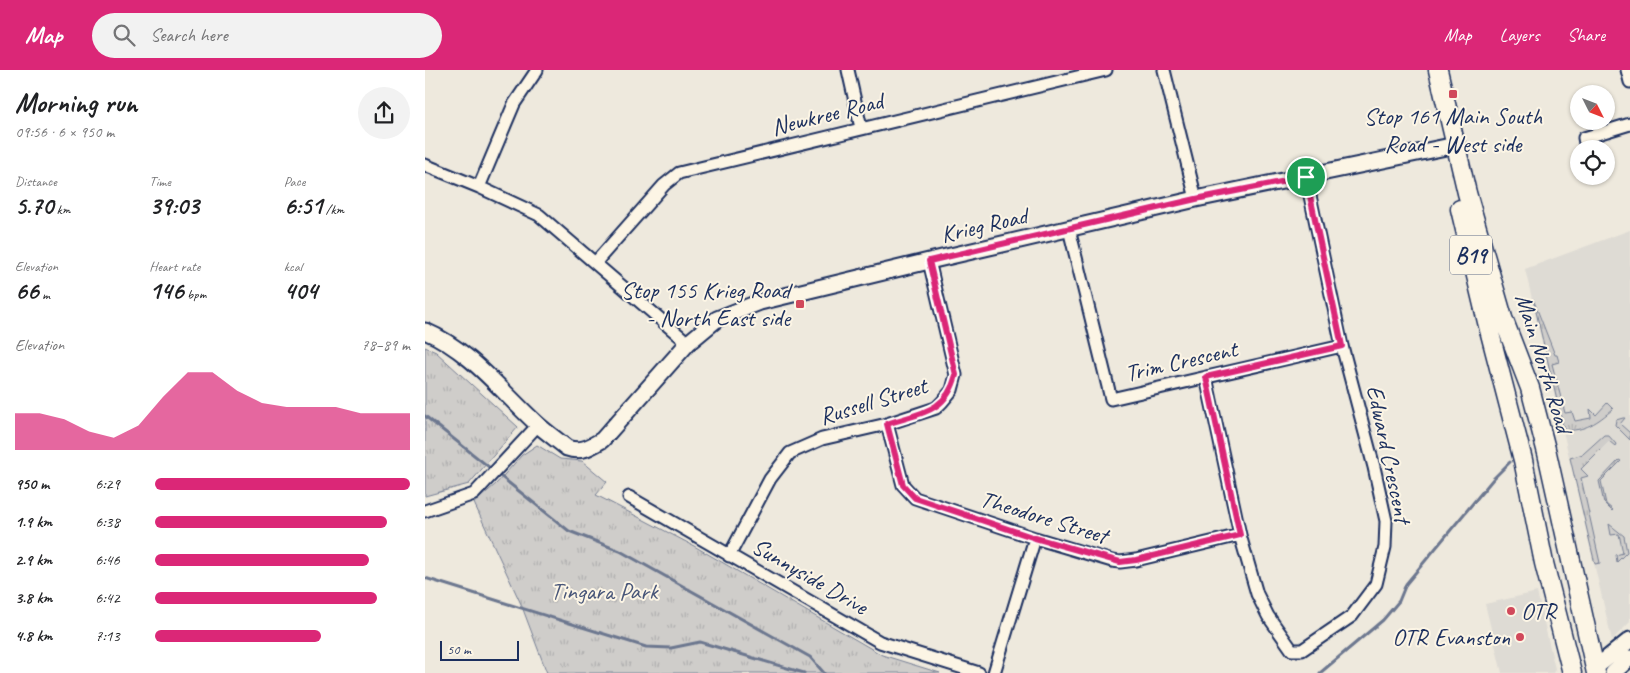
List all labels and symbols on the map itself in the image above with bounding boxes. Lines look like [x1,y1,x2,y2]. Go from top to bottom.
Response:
street label: Newkree Road [768,85,889,142]
north arrow [1570,85,1615,130]
marker: Stop 161 Main South Road - West side [1447,88,1459,100]
place label: Stop 161 Main South Road - West side [1364,101,1543,159]
pin [1285,156,1327,198]
street label: Krieg Road [938,200,1034,249]
road number: B19 [1450,236,1492,274]
place label: Stop 155 Krieg Road - North East side [621,275,794,333]
street label: Main North Road [1509,290,1580,439]
marker: Stop 155 Krieg Road - North East side [794,298,806,310]
street label: Trim Crescent [1122,333,1242,388]
street label: Russell Street [816,370,932,432]
street label: Edward Crescent [1360,382,1419,529]
street label: Theodore Street [977,483,1114,551]
street label: Sunnyside Drive [747,531,875,622]
park label: Tingara Park [551,576,660,606]
place label: OTR [1521,596,1558,626]
marker: OTR [1505,605,1517,617]
place label: OTR Evanston [1392,622,1510,652]
marker: OTR Evanston [1514,631,1526,643]
scale bar [440,638,519,661]

